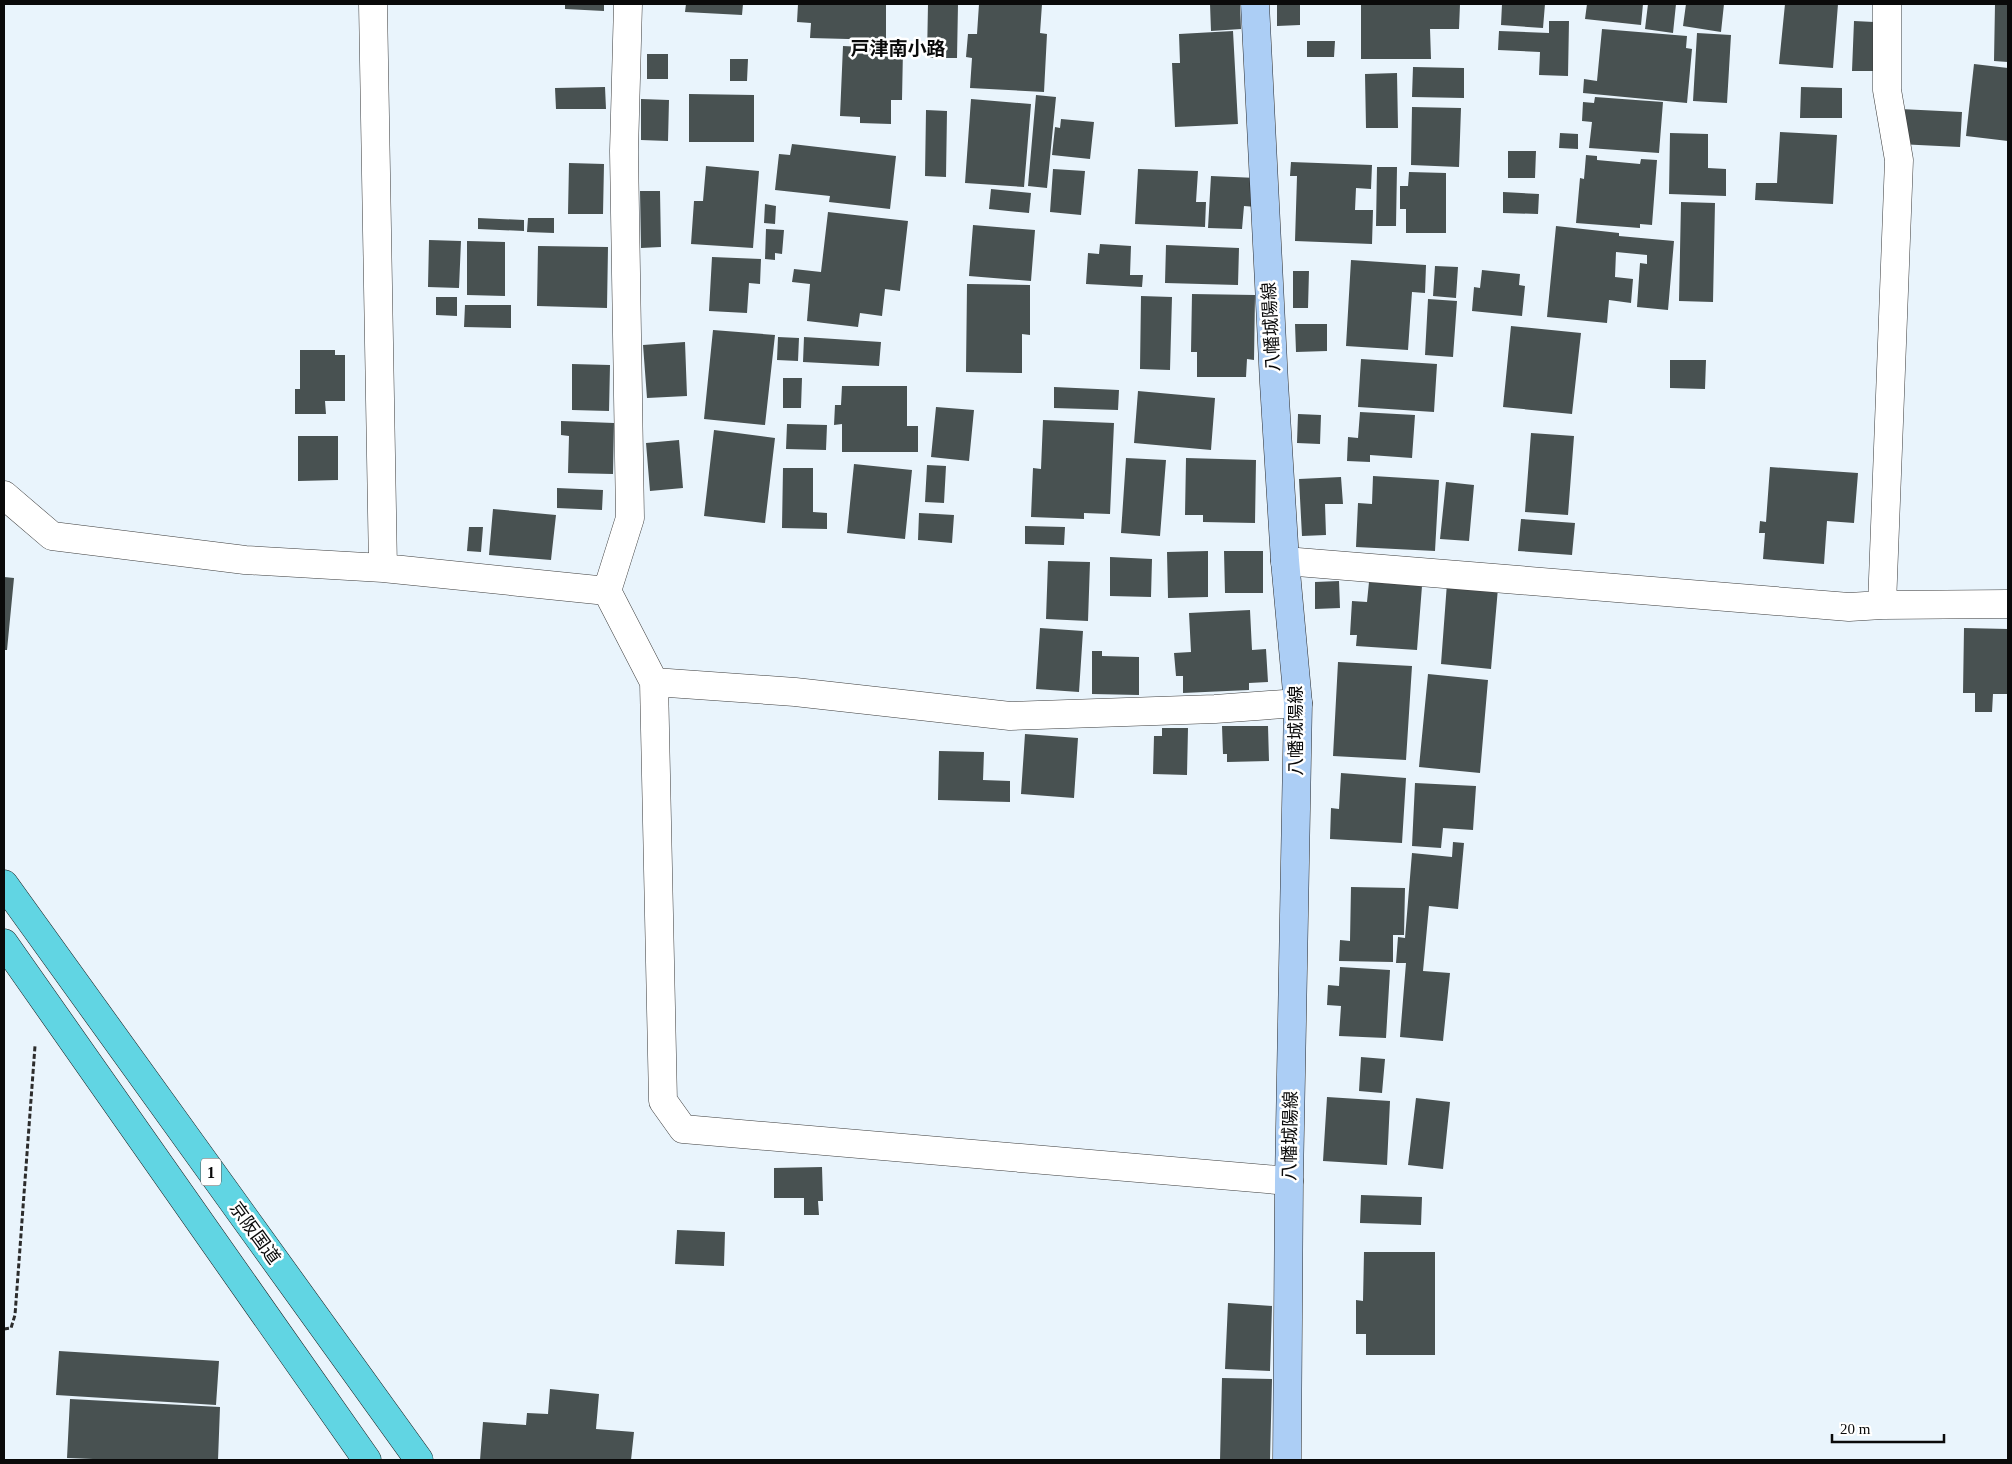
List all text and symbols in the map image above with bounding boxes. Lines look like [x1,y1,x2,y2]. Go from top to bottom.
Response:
district label: 戸津南小路 [850,38,946,59]
street label: 八幡城陽線 [1259,282,1283,372]
street label: 八幡城陽線 [1286,686,1306,776]
street label: 八幡城陽線 [1279,1091,1301,1181]
road number: 1 [201,1158,221,1186]
street label: 京阪国道 [226,1198,284,1268]
scale bar [1832,1412,1944,1444]
text: 20 m [1840,1421,1871,1437]

